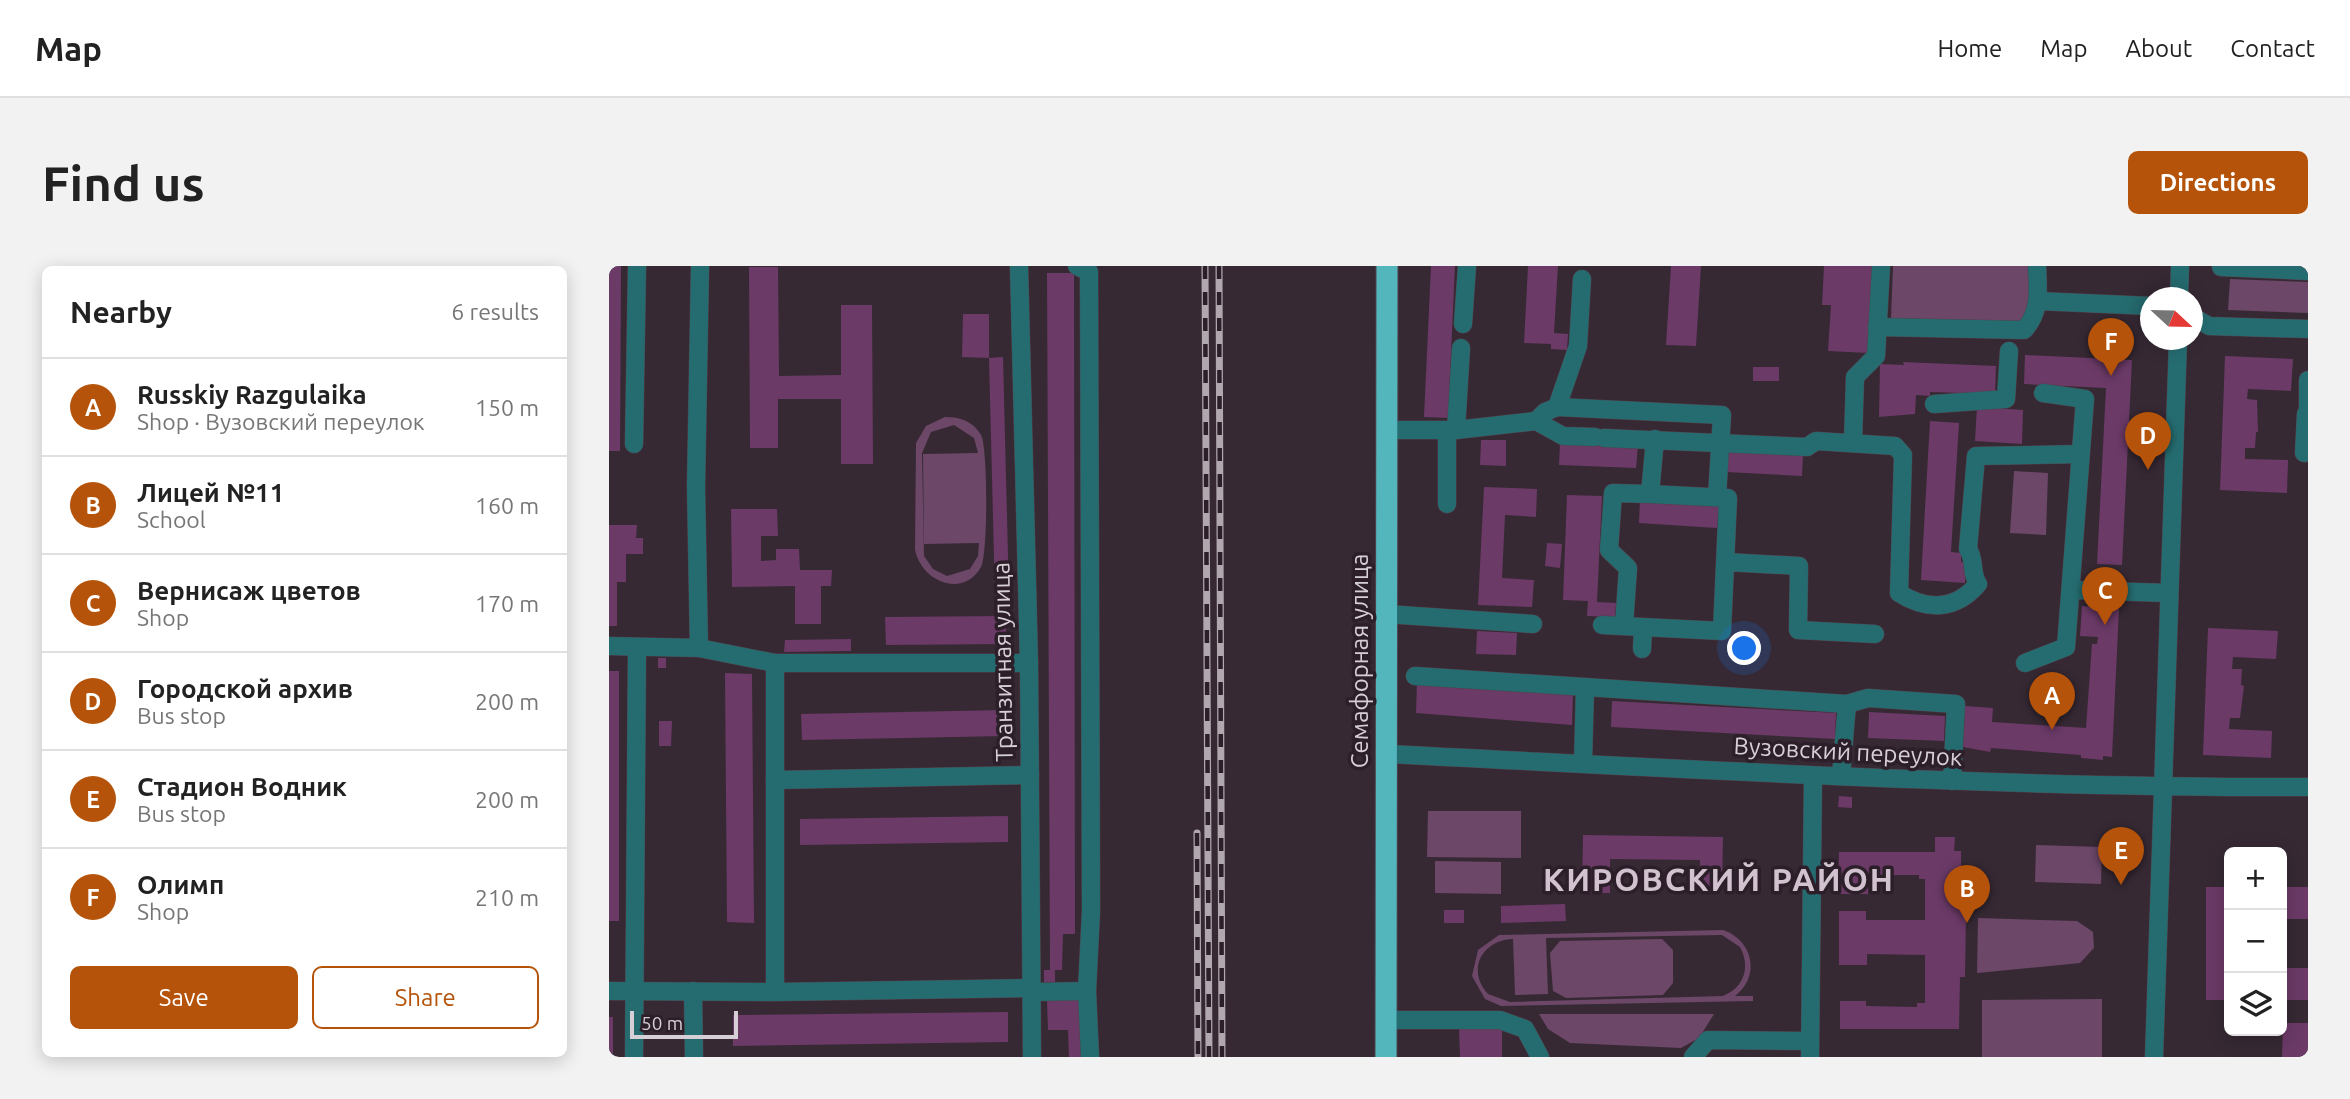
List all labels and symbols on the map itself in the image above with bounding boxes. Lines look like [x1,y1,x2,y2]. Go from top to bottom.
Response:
north arrow [2140,287,2203,350]
pin: F [2088,318,2134,376]
pin: D [2125,412,2171,470]
street label: Семафорная улица [1346,554,1373,768]
street label: Транзитная улица [987,562,1018,762]
pin: C [2082,567,2128,625]
your location [1727,631,1761,665]
pin: A [2029,672,2075,730]
street label: Вузовский переулок [1733,732,1963,771]
pin: E [2098,827,2144,885]
district label: КИРОВСКИЙ РАЙОН [1543,861,1895,897]
pin: B [1944,865,1990,923]
scale bar [630,1008,739,1040]

